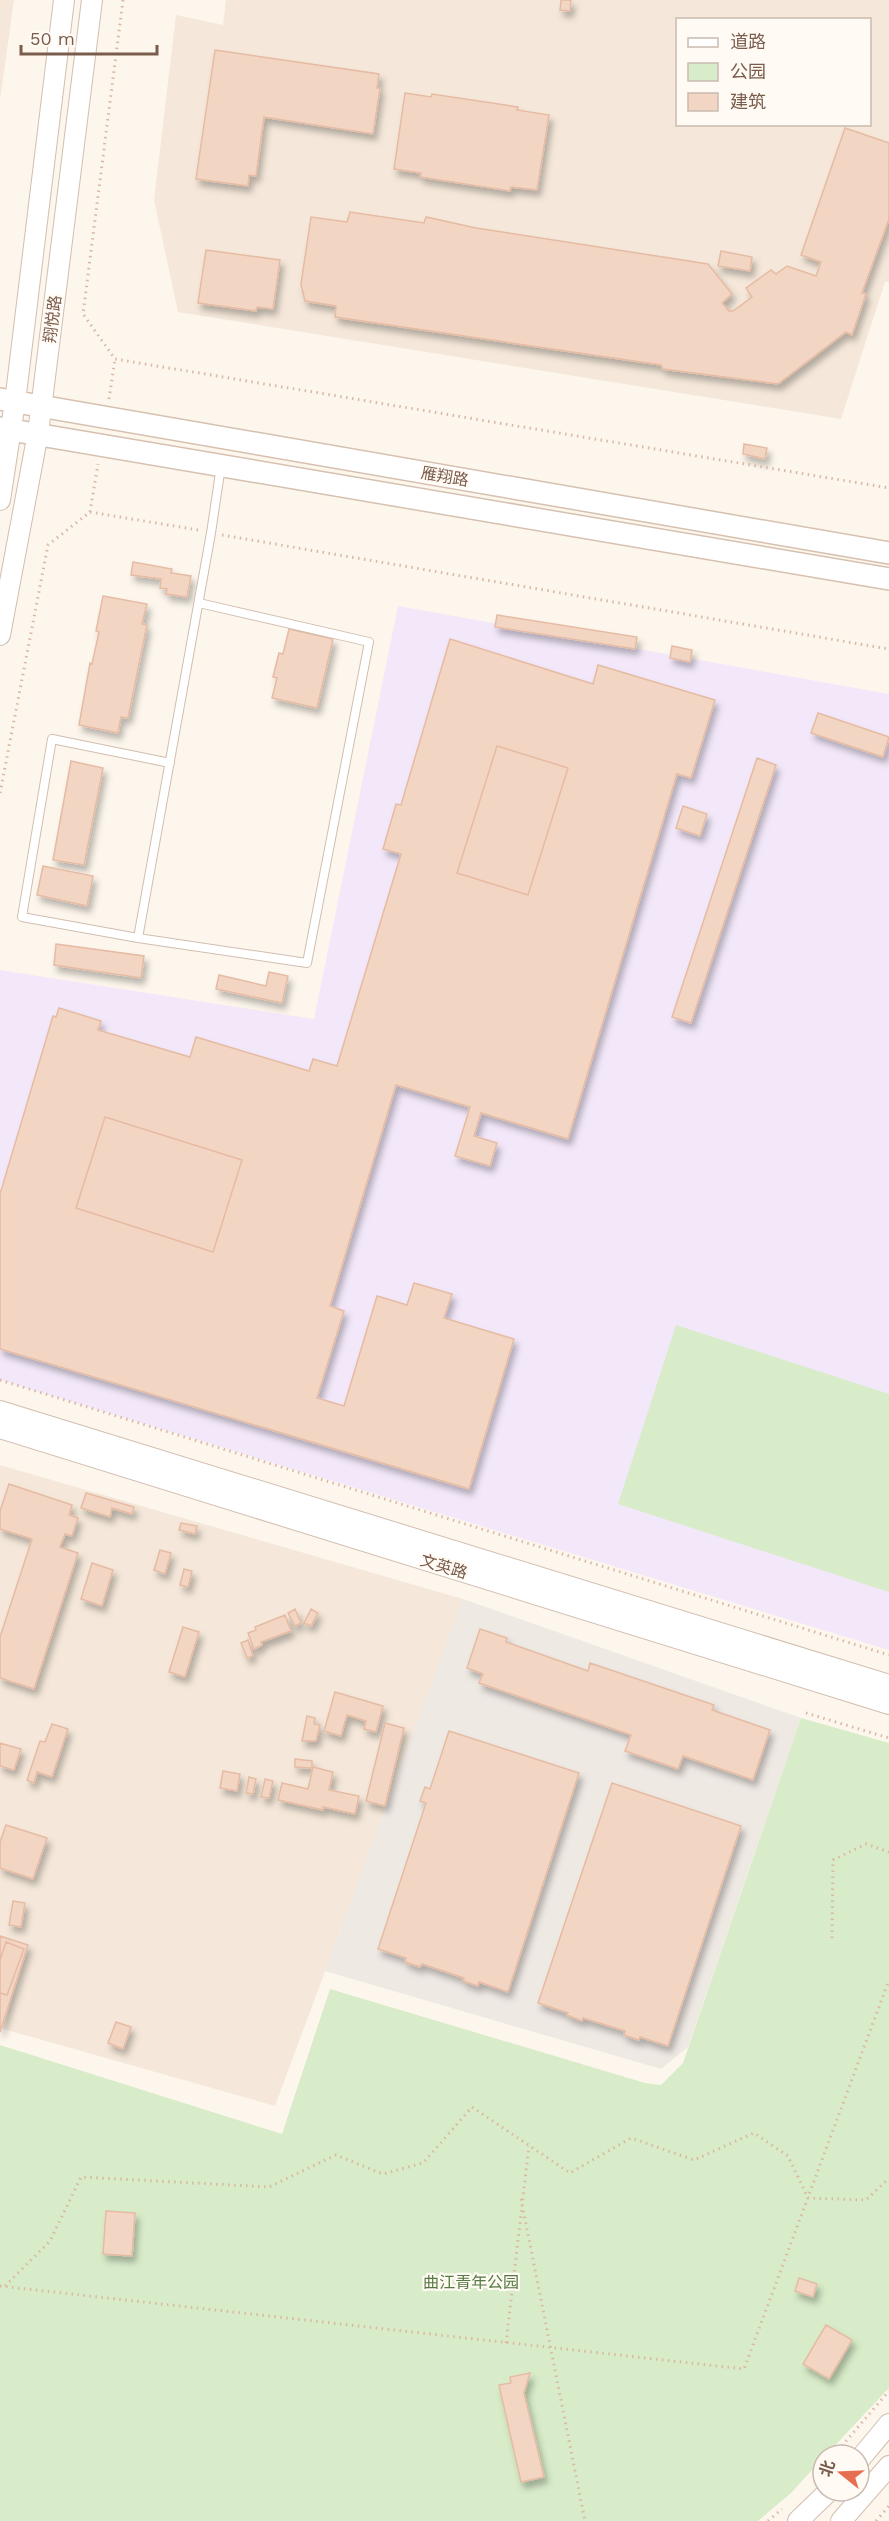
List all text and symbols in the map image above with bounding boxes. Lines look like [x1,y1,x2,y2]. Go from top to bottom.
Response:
scale bar [21,18,158,56]
legend [676,18,871,126]
text: 50 m [30,28,75,49]
text: 道路 [730,31,766,52]
text: 公园 [730,61,766,82]
text: 建筑 [730,91,766,112]
street label: 翔悦路 [40,294,65,344]
street label: 雁翔路 [420,463,470,490]
street label: 文英路 [418,1550,470,1583]
park label: 曲江青年公园 [423,2273,519,2292]
north arrow [811,2443,871,2503]
text: 北 [816,2458,839,2479]

